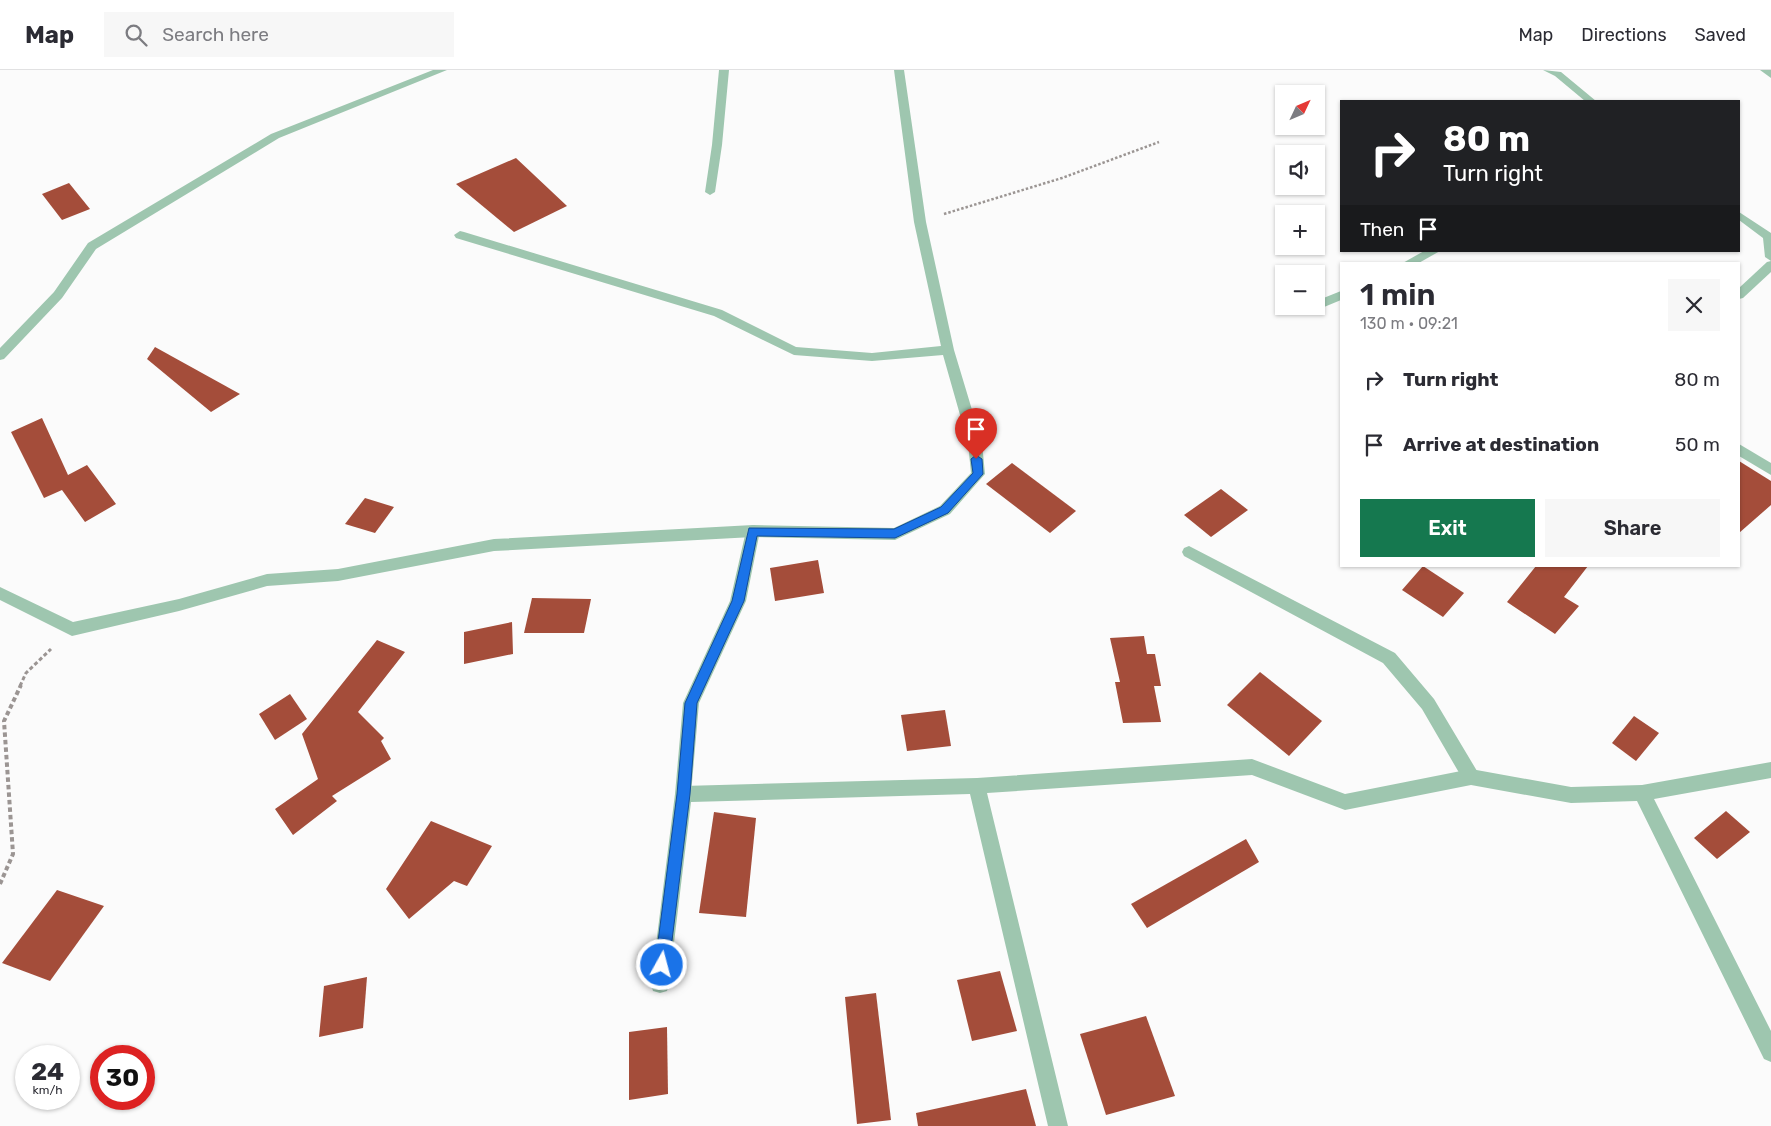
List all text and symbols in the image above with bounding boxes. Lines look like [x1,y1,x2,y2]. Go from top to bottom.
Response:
search box [104,12,454,57]
text: Map [25,21,74,49]
icon: search [122,21,150,49]
text: Search here [162,23,269,46]
text: Map [1518,24,1553,46]
text: Directions [1581,24,1667,46]
text: Saved [1695,24,1746,46]
north arrow [1275,85,1325,135]
map controls [1275,85,1325,315]
text: 80 m [1443,118,1530,160]
icon: right [1360,120,1425,185]
button: sound [1275,145,1325,195]
text: Turn right [1443,160,1543,187]
button: + [1275,205,1325,255]
icon: arrive [1414,215,1442,243]
text: Then [1360,218,1404,241]
button: − [1275,265,1325,315]
text: 1 min [1360,277,1435,313]
button: close [1668,279,1720,331]
text: 130 m · 09:21 [1360,314,1458,333]
icon: right [1360,366,1388,394]
text: Turn right [1403,368,1498,391]
text: 80 m [1674,368,1720,391]
pin [955,408,997,459]
icon: arrive [962,415,990,443]
icon: arrive [1360,431,1388,459]
text: Arrive at destination [1403,433,1599,456]
text: 50 m [1675,433,1720,456]
button: Exit [1360,499,1535,557]
button: Share [1545,499,1720,557]
position arrow [635,938,687,990]
speed limit sign: 30 [90,1045,155,1110]
text: 24 [31,1057,64,1086]
text: km/h [33,1083,62,1097]

